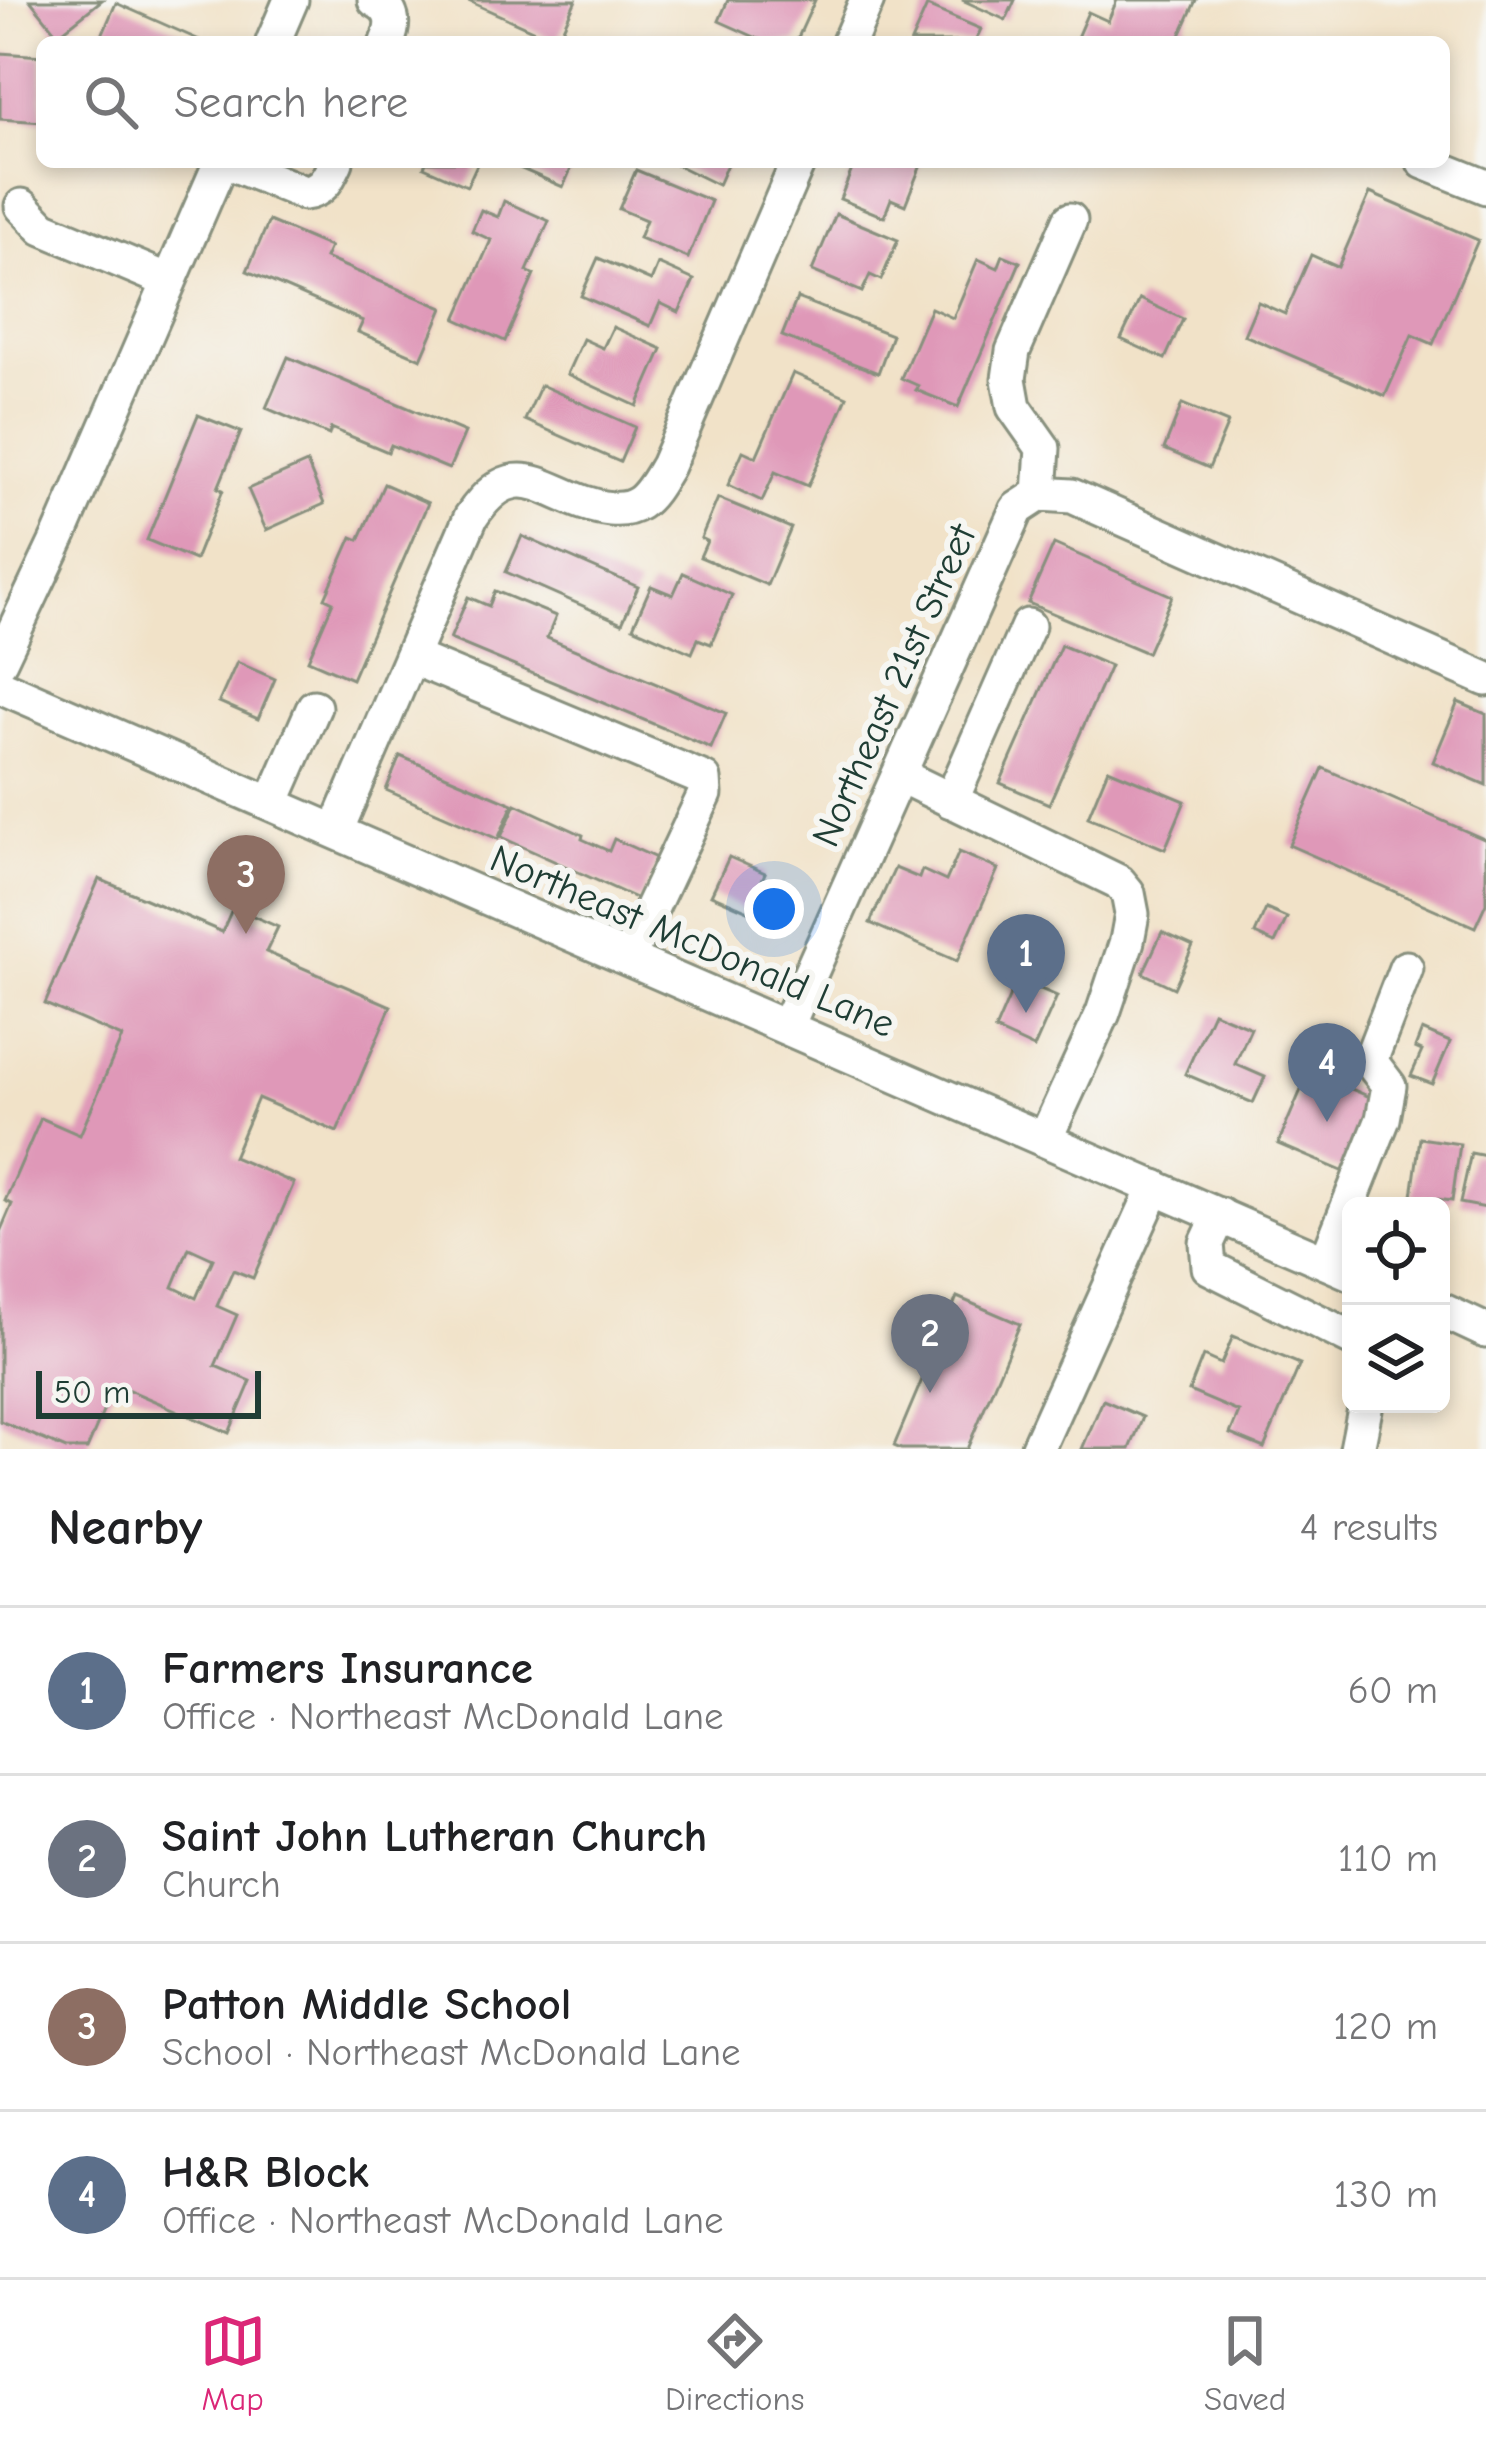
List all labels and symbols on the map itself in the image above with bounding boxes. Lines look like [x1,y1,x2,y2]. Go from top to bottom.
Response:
street label: Northeast 21st Street [803,516,986,854]
pin: 3 [207,835,285,934]
street label: Northeast McDonald Lane [484,836,901,1047]
your location [744,879,804,939]
pin: 1 [987,914,1065,1013]
pin: 4 [1288,1023,1366,1122]
pin: 2 [891,1294,969,1393]
scale bar [36,1365,261,1418]

